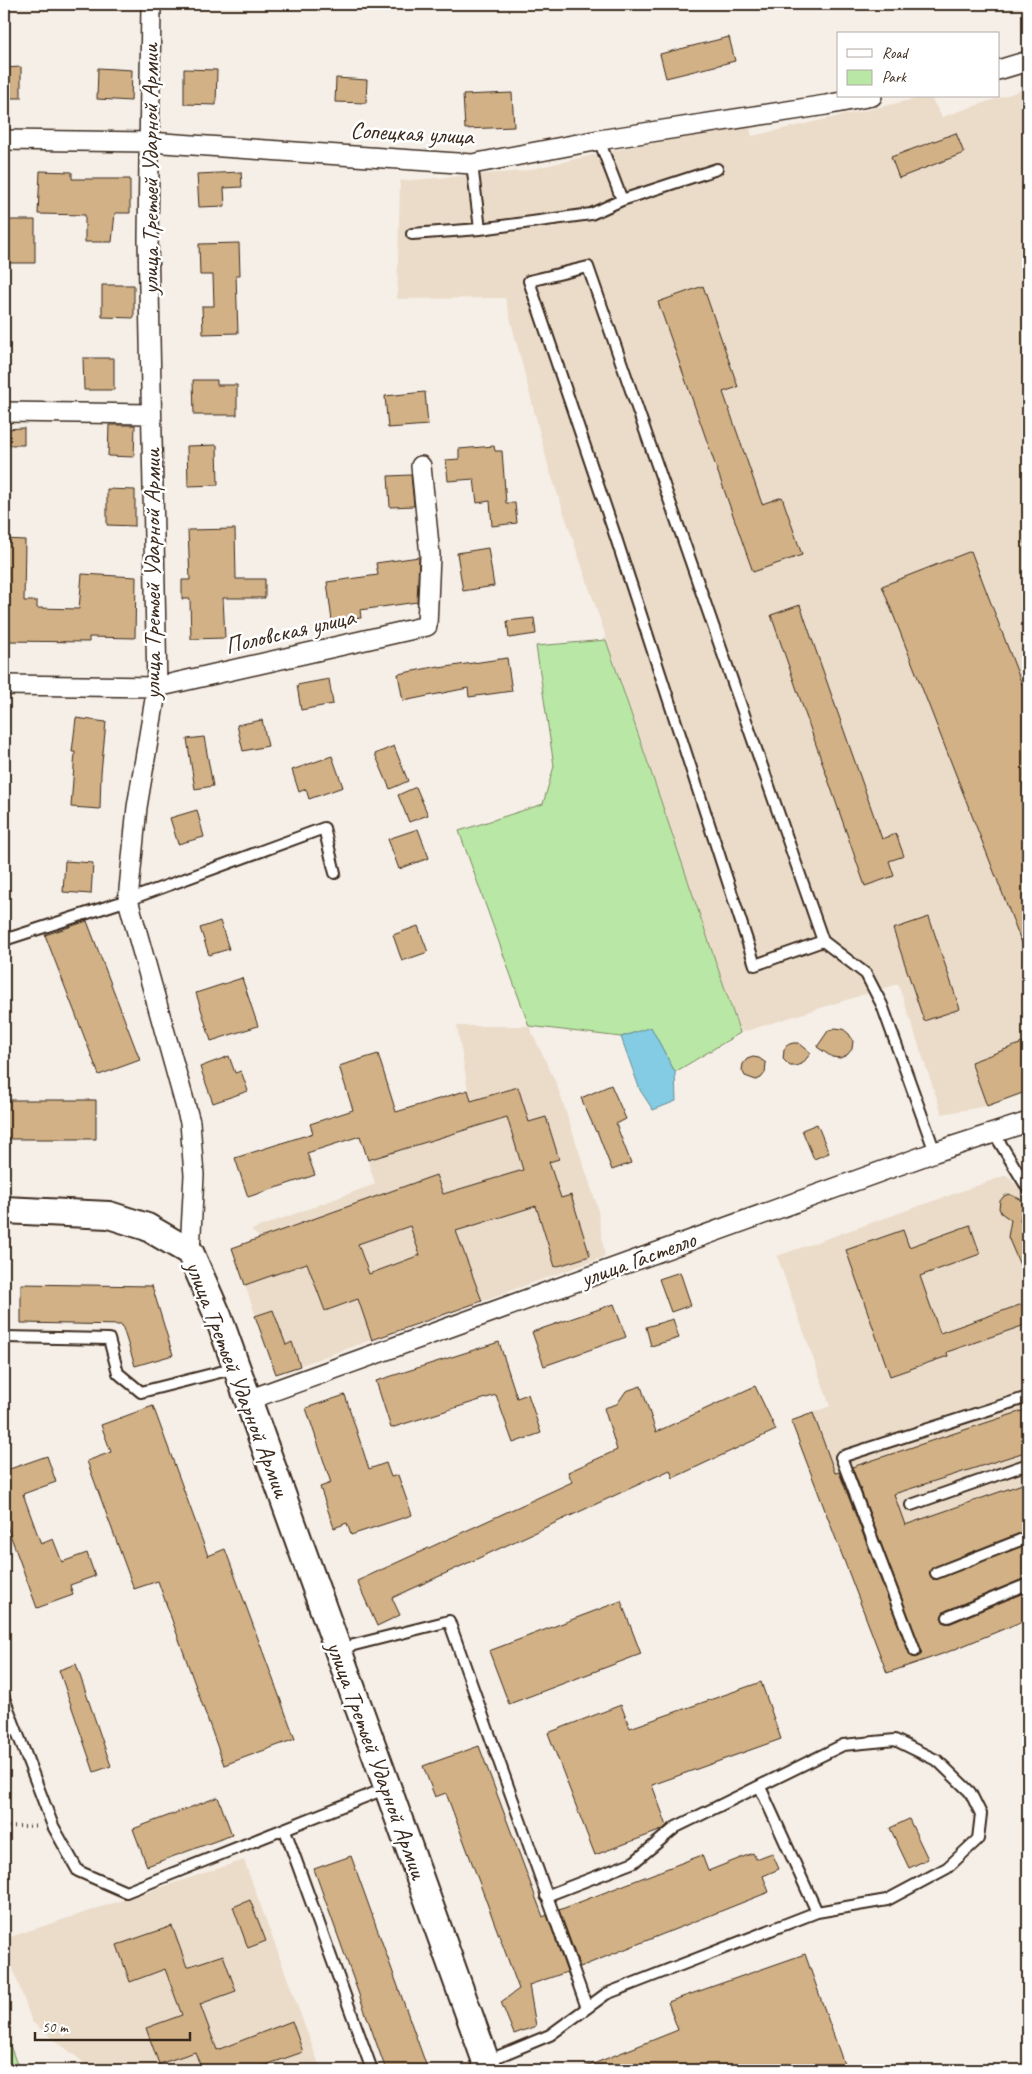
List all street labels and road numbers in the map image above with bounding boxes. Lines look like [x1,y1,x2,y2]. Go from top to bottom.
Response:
street label: улица Третьей Ударной Армии [135,42,165,296]
street label: Сопецкая улица [350,115,476,151]
street label: улица Третьей Ударной Армии [137,447,167,701]
street label: Половская улица [222,601,359,660]
street label: улица Гастелло [574,1224,701,1294]
street label: улица Третьей Ударной Армии [178,1255,297,1503]
street label: улица Третьей Ударной Армии [319,1635,434,1884]

